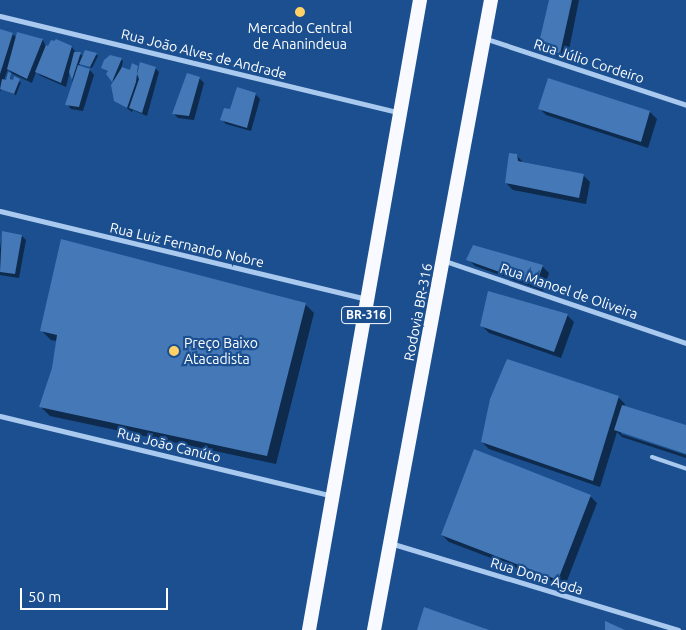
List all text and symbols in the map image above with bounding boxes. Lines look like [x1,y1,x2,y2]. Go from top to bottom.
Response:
marker: Mercado Central de Ananindeua [294,6,306,18]
place label: Mercado Central de Ananindeua [248,20,352,52]
street label: Rua João Alves de Andrade [119,25,289,83]
street label: Rua Júlio Cordeiro [532,35,646,87]
street label: Rua Luiz Fernando Nobre [108,219,266,271]
street label: Rua Manoel de Oliveira [498,259,640,323]
street label: Rodovia BR-316 [400,262,436,362]
road number: BR-316 [341,306,391,324]
place label: Preço Baixo Atacadista [184,335,258,368]
marker: Preço Baixo Atacadista [168,345,180,357]
street label: Rua João Canúto [115,424,223,466]
street label: Rua Dona Agda [489,554,585,598]
scale bar [22,578,170,610]
text: 50 m [28,588,61,605]

